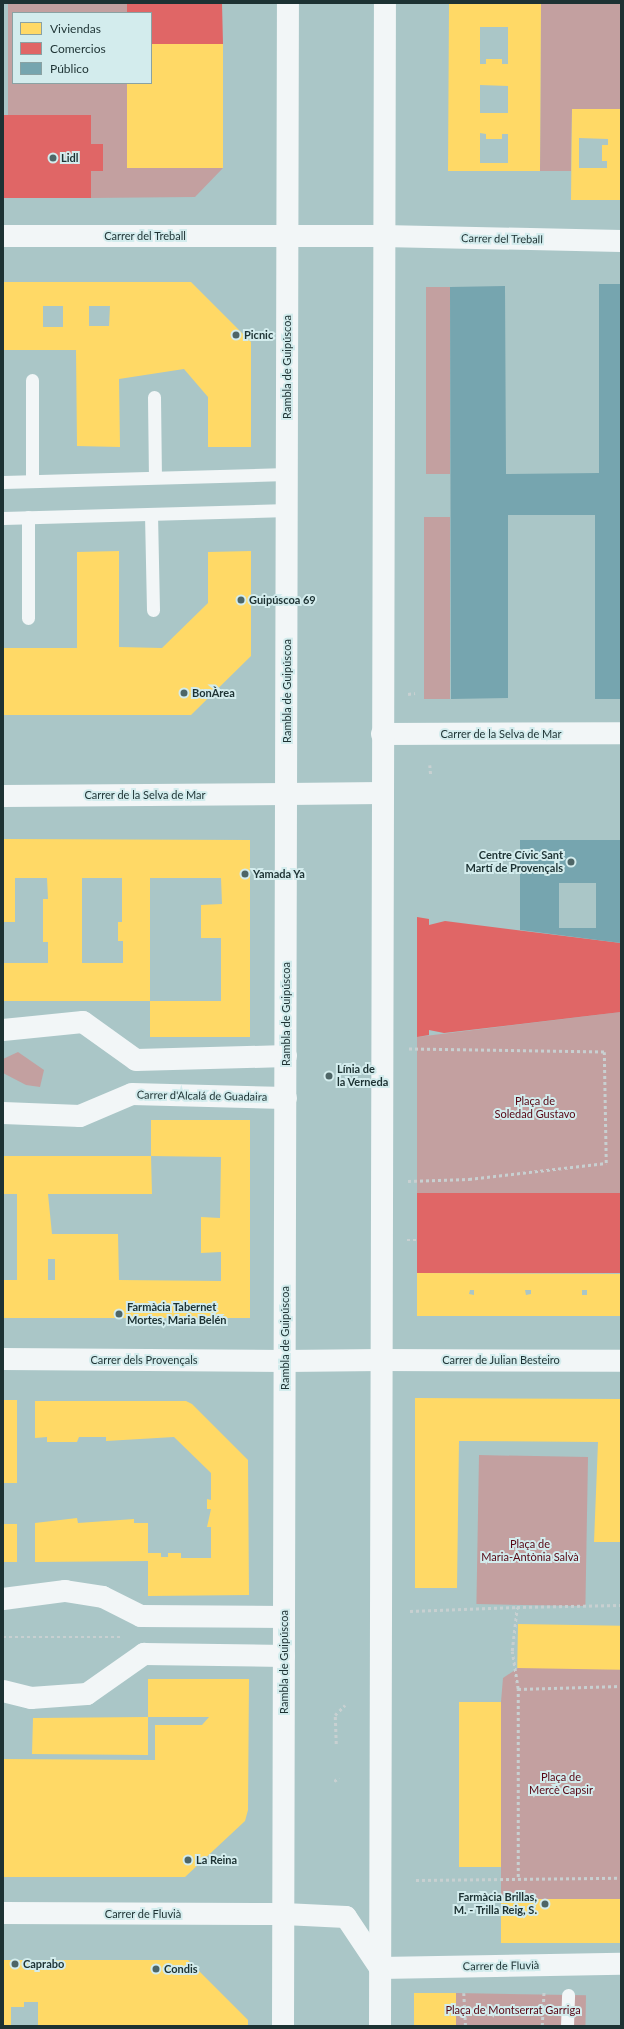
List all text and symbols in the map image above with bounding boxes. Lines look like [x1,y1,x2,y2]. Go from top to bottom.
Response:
legend [12,12,152,84]
text: Viviendas [50,21,101,36]
text: Comercios [50,41,106,56]
text: Público [50,61,89,76]
place label: Lidl [61,151,78,165]
marker: Lidl [48,153,58,163]
street label: Carrer del Treball [104,229,186,243]
street label: Carrer del Treball [461,232,543,246]
street label: Rambla de Guipúscoa [280,315,294,419]
place label: Picnic [244,328,273,342]
marker: Picnic [231,330,241,340]
place label: Guipúscoa 69 [249,593,316,607]
marker: Guipúscoa 69 [236,595,246,605]
street label: Rambla de Guipúscoa [280,639,294,743]
place label: BonÀrea [192,686,235,700]
marker: BonÀrea [179,688,189,698]
street label: Carrer de la Selva de Mar [440,727,562,741]
street label: Carrer de la Selva de Mar [84,788,206,802]
place label: Centre Cívic Sant Martí de Provençals [466,849,563,875]
marker: Centre Cívic Sant Martí de Provençals [566,857,576,867]
place label: Yamada Ya [253,867,305,881]
marker: Yamada Ya [240,869,250,879]
street label: Rambla de Guipúscoa [279,962,293,1066]
place label: Línia de la Verneda [337,1063,389,1089]
marker: Línia de la Verneda [324,1071,334,1081]
street label: Carrer d'Alcalá de Guadaira [137,1088,267,1104]
park label: Plaça de Soledad Gustavo [494,1095,576,1121]
street label: Rambla de Guipúscoa [278,1286,292,1390]
place label: Farmàcia Tabernet Mortes, Maria Belén [127,1301,226,1327]
marker: Farmàcia Tabernet Mortes, Maria Belén [114,1309,124,1319]
street label: Carrer dels Provençals [90,1353,198,1367]
street label: Carrer de Julian Besteiro [442,1353,560,1367]
park label: Plaça de Maria-Antònia Salvà [481,1538,579,1564]
street label: Rambla de Guipúscoa [277,1610,291,1714]
park label: Plaça de Mercè Capsir [529,1771,593,1797]
place label: La Reina [196,1853,237,1867]
marker: La Reina [183,1855,193,1865]
place label: Farmàcia Brillas, M. - Trilla Reig, S. [453,1891,537,1917]
marker: Farmàcia Brillas, M. - Trilla Reig, S. [540,1899,550,1909]
street label: Carrer de Fluvià [105,1907,181,1921]
place label: Caprabo [23,1957,64,1971]
marker: Caprabo [10,1959,20,1969]
street label: Carrer de Fluvià [463,1959,539,1973]
place label: Condis [164,1962,198,1976]
marker: Condis [151,1964,161,1974]
park label: Plaça de Montserrat Garriga [445,2003,581,2017]

